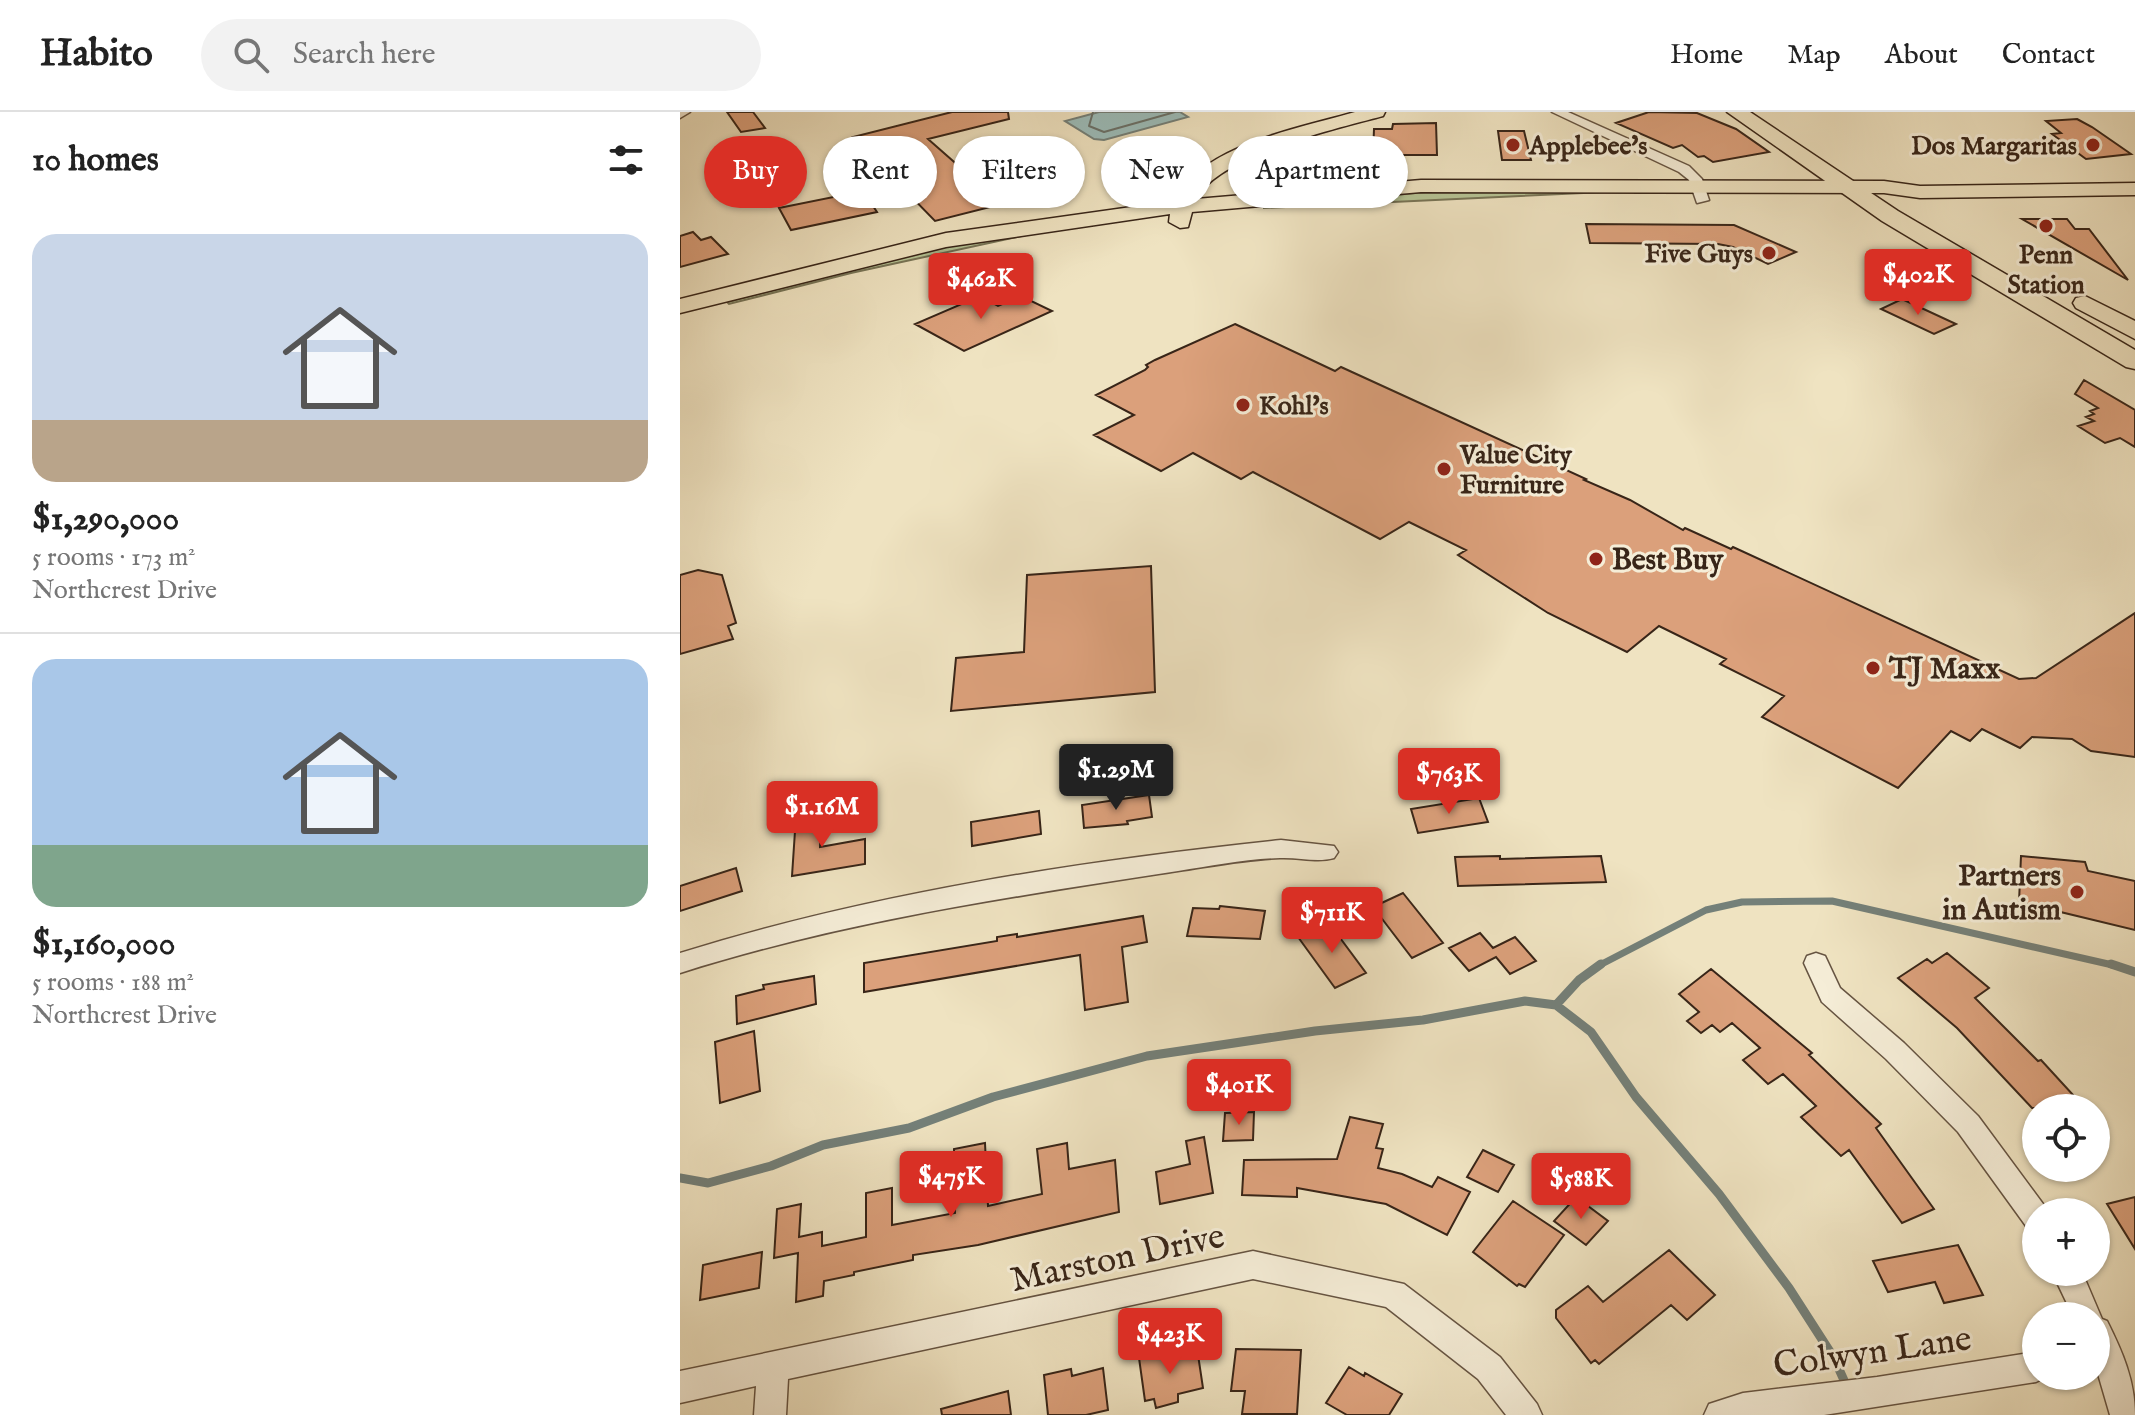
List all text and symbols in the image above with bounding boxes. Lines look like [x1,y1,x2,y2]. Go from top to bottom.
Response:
search box [201,19,761,91]
text: Habito [40,31,153,79]
icon: search [229,33,273,77]
text: Search here [293,36,436,74]
text: Home [1670,38,1743,73]
text: Map [1787,38,1841,73]
text: About [1885,38,1958,73]
text: Contact [2002,38,2095,73]
place label: Applebee's [1528,130,1647,163]
place label: Dos Margaritas [1911,130,2077,163]
chip: Buy [704,136,807,208]
chip: Rent [823,136,937,208]
chip: Filters [953,136,1085,208]
chip: New [1101,136,1212,208]
chip: Apartment [1228,136,1408,208]
marker: Applebee's [1504,136,1522,154]
marker: Dos Margaritas [2084,136,2102,154]
icon: filters [604,138,648,182]
text: 10 homes [32,139,159,182]
marker: Penn Station [2037,217,2055,235]
place label: Five Guys [1645,238,1753,271]
place label: Penn Station [2007,239,2085,302]
marker: Five Guys [1760,244,1778,262]
pin: $402K [1862,249,1974,317]
pin: $462K [925,253,1037,321]
text: $402K [1883,258,1953,291]
text: $462K [946,262,1016,295]
icon: home [268,286,412,430]
place label: Kohl's [1259,390,1329,423]
marker: Kohl's [1234,396,1252,414]
place label: Value City Furniture [1459,439,1573,502]
marker: Value City Furniture [1435,460,1453,478]
text: $1,290,000 [32,498,179,541]
text: 5 rooms · 173 m² [32,541,196,574]
place label: Best Buy [1612,542,1724,580]
marker: Best Buy [1587,550,1605,568]
text: Northcrest Drive [32,574,217,607]
place label: TJ Maxx [1888,651,2000,689]
marker: TJ Maxx [1864,659,1882,677]
icon: home [268,711,412,855]
pin: $1.29M [1051,744,1181,812]
pin: $763K [1393,748,1505,816]
text: $1.29M [1077,753,1155,786]
text: $763K [1416,757,1482,790]
pin: $1.16M [757,781,887,849]
text: $1.16M [785,790,859,823]
place label: Partners in Autism [1943,858,2061,930]
marker: Partners in Autism [2068,883,2086,901]
pin: $711K [1276,887,1388,955]
text: $711K [1300,896,1364,929]
text: $1,160,000 [32,923,175,966]
text: 5 rooms · 188 m² [32,966,194,999]
text: Northcrest Drive [32,999,217,1032]
pin: $401K [1183,1059,1295,1127]
text: $401K [1205,1068,1273,1101]
map controls [2022,1094,2110,1390]
button: locate [2022,1094,2110,1182]
pin: $475K [895,1151,1007,1219]
pin: $588K [1525,1153,1637,1221]
text: $475K [918,1160,984,1193]
text: $588K [1549,1162,1613,1195]
button: + [2022,1198,2110,1286]
street label: Marston Drive [1006,1214,1229,1304]
button: − [2022,1302,2110,1390]
pin: $423K [1114,1308,1226,1376]
street label: Colwyn Lane [1770,1316,1974,1390]
text: $423K [1136,1317,1204,1350]

